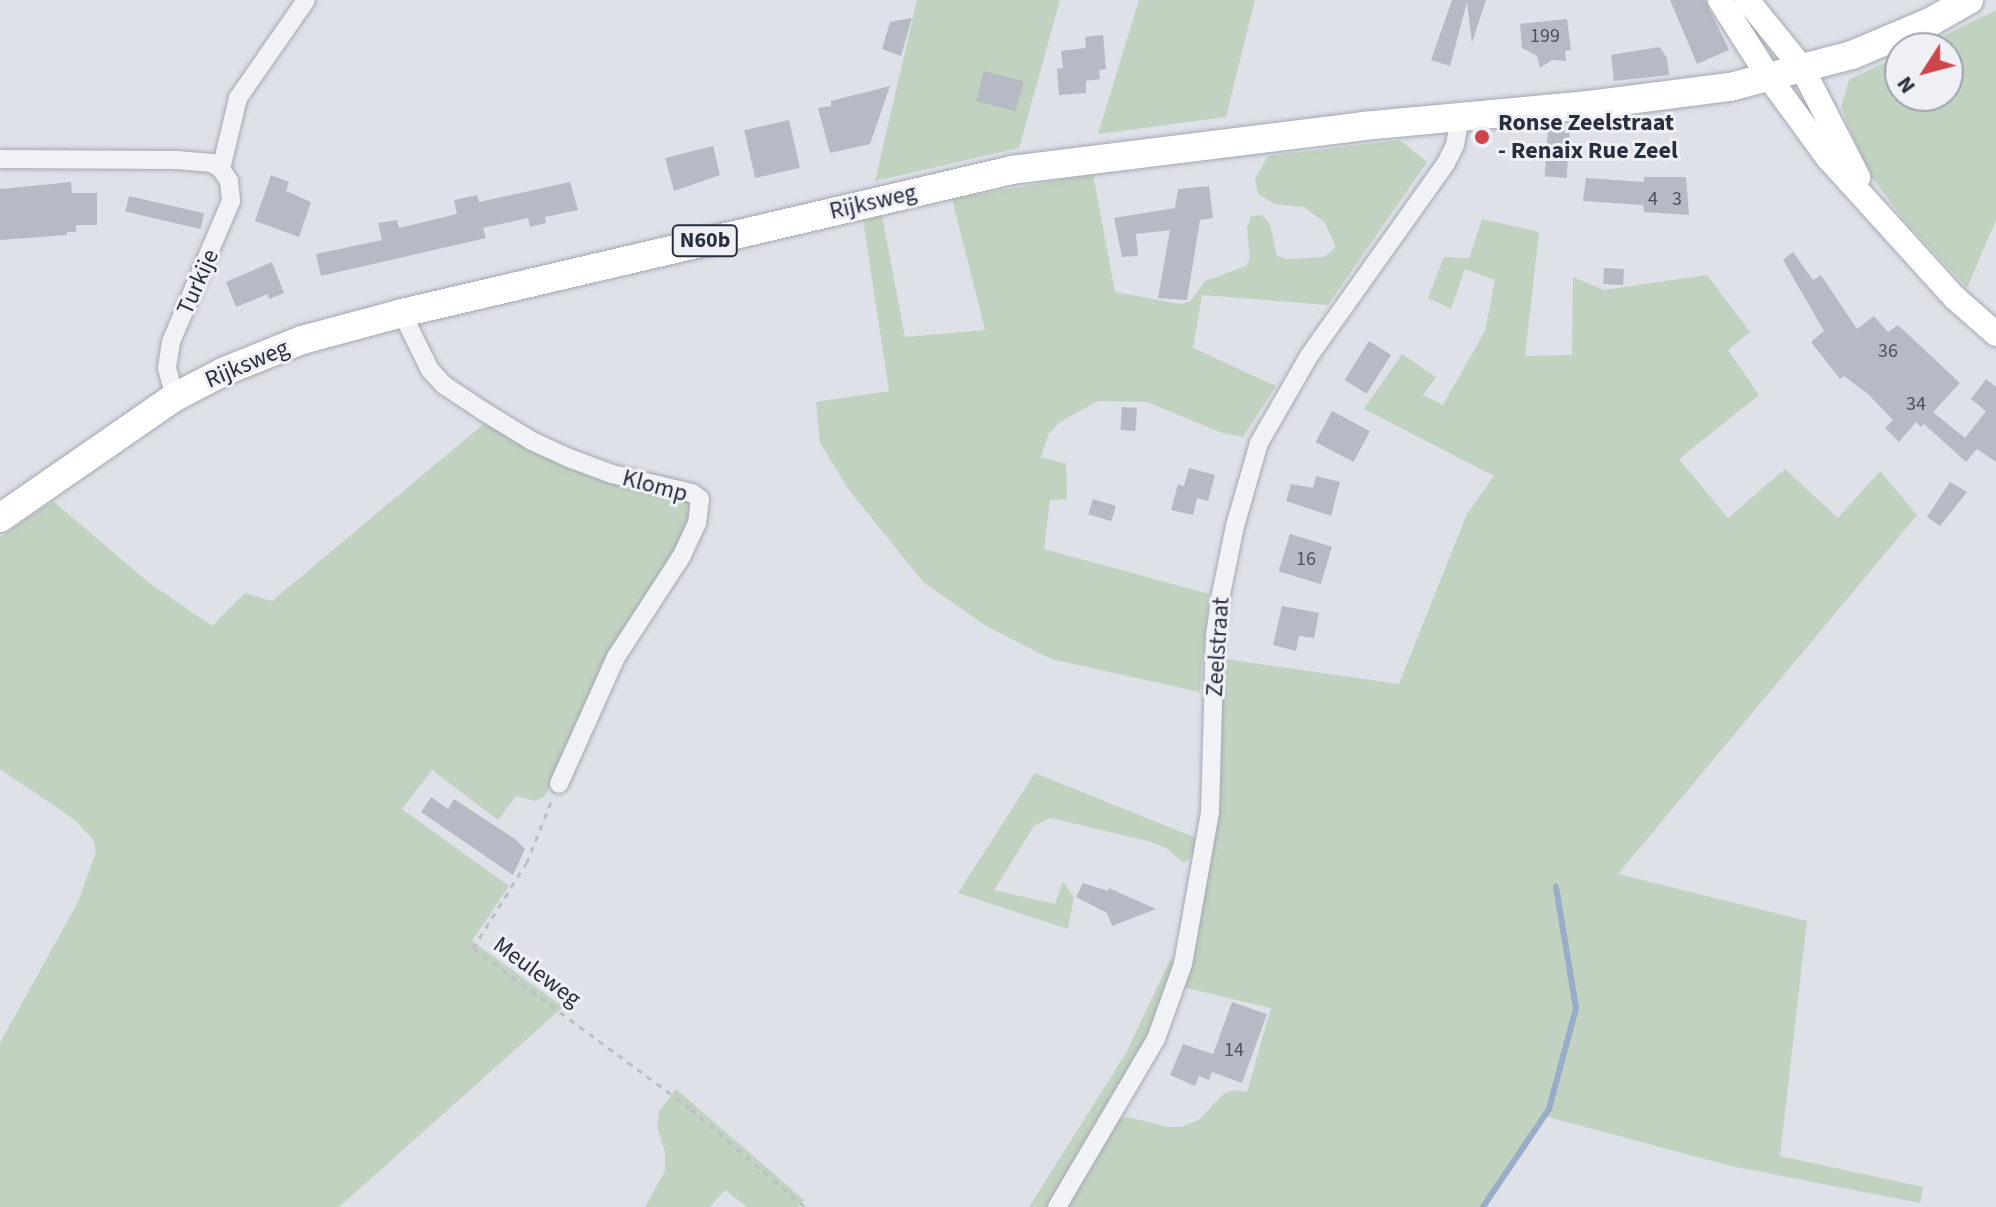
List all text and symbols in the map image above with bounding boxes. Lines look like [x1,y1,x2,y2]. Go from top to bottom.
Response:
house number: 199 [1530,24,1560,48]
north arrow [1884,32,1964,112]
text: N [1889,70,1923,100]
place label: Ronse Zeelstraat - Renaix Rue Zeel [1498,109,1678,165]
marker: Ronse Zeelstraat - Renaix Rue Zeel [1473,128,1491,146]
street label: Rijksweg [827,178,919,226]
house number: 4 [1648,187,1658,211]
house number: 3 [1672,187,1682,211]
road number: N60b [671,223,739,259]
street label: Turkije [171,245,225,319]
street label: Rijksweg [201,333,293,395]
house number: 36 [1878,339,1898,363]
house number: 34 [1906,392,1926,416]
street label: Klomp [619,464,691,508]
house number: 16 [1296,547,1316,571]
street label: Zeelstraat [1200,596,1236,698]
street label: Meuleweg [487,931,587,1013]
house number: 14 [1224,1038,1244,1062]

